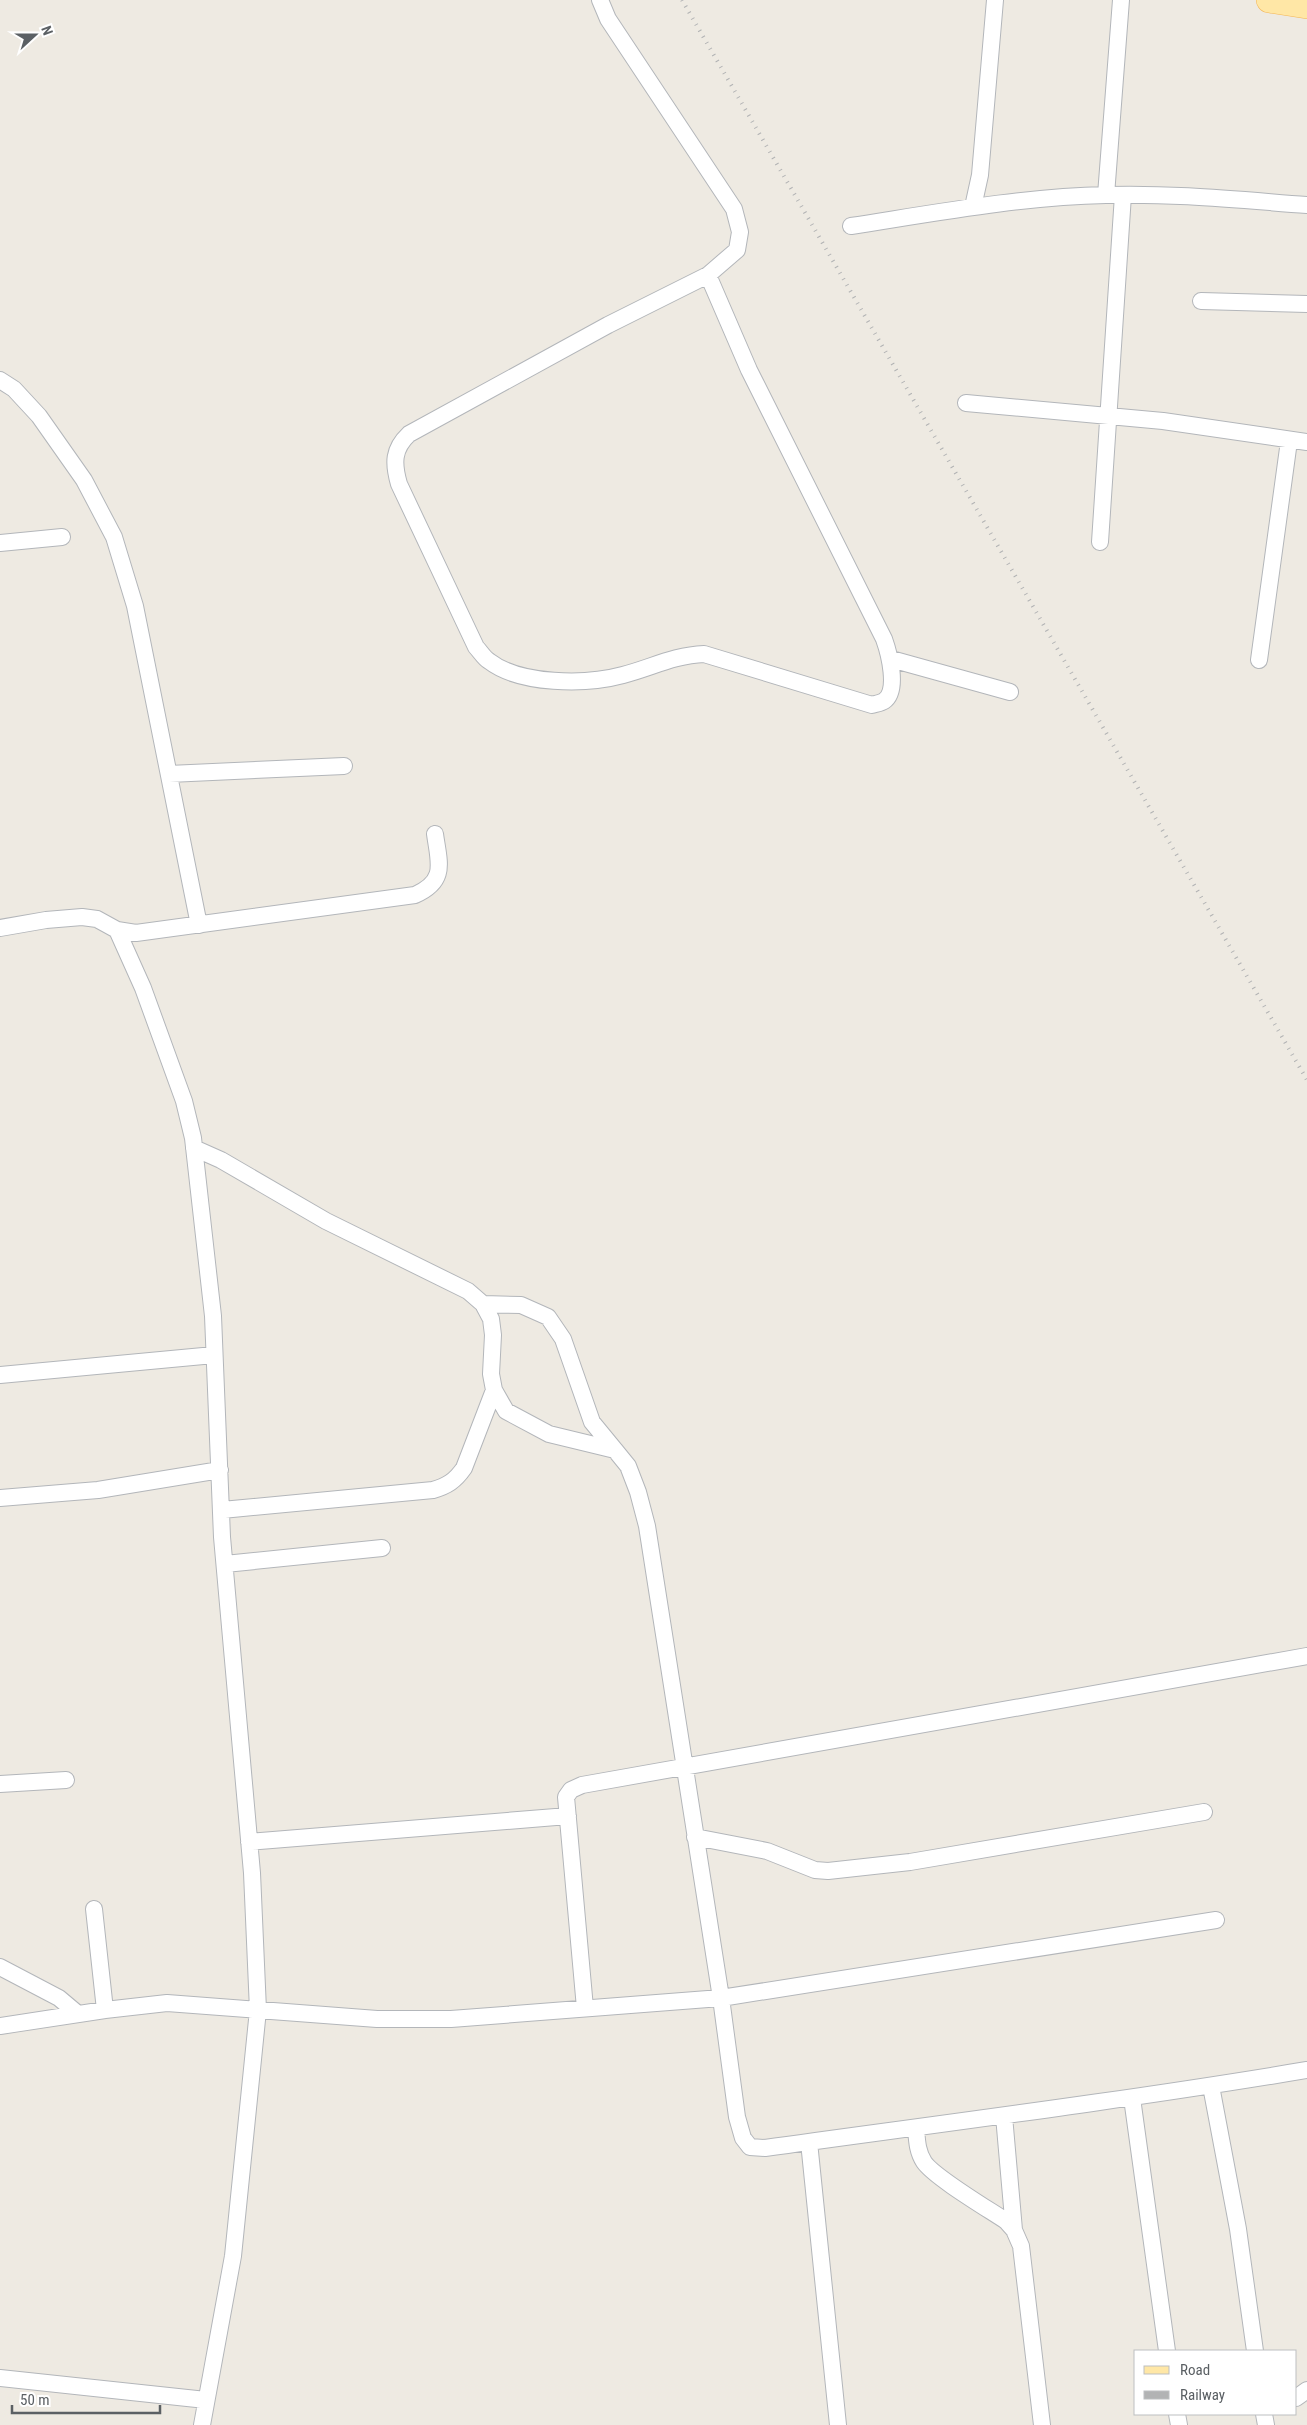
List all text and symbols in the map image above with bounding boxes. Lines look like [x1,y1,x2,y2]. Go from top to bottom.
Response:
north arrow [10,10,60,60]
text: N [38,23,56,37]
legend [1134,2350,1297,2415]
text: Road [1180,2361,1210,2379]
scale bar [12,2382,160,2414]
text: Railway [1180,2386,1225,2404]
text: 50 m [20,2391,50,2409]

